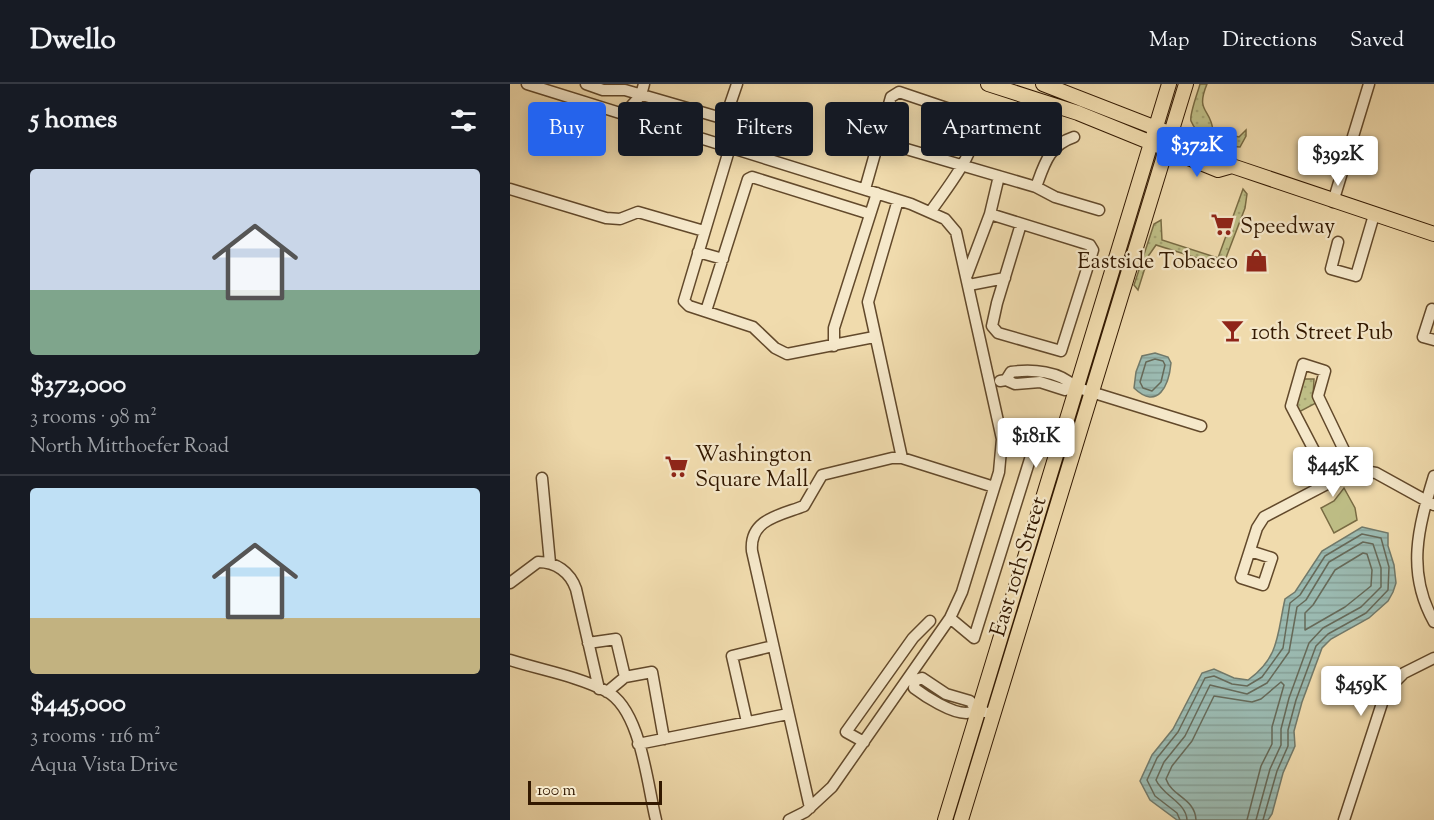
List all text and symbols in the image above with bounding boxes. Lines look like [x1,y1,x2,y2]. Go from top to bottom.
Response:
text: Dwello [30,21,116,61]
text: Map [1149,26,1189,56]
text: Directions [1222,26,1317,56]
text: Saved [1350,26,1404,56]
text: 5 homes [30,102,117,139]
chip: Buy [528,102,606,156]
chip: Rent [618,102,703,156]
chip: Filters [715,102,813,156]
chip: New [825,102,909,156]
chip: Apartment [921,102,1062,156]
icon: filters [447,104,480,137]
pin: $372K [1155,127,1239,178]
text: $372K [1171,132,1223,161]
pin: $392K [1296,136,1380,187]
text: $392K [1312,141,1364,170]
icon: home [201,208,309,316]
supermarket icon: Speedway [1209,212,1235,238]
place label: Speedway [1240,212,1335,244]
place label: Eastside Tobacco [1077,247,1238,279]
shop icon: Eastside Tobacco [1243,247,1269,273]
bar icon: 10th Street Pub [1220,318,1246,344]
place label: 10th Street Pub [1251,318,1393,350]
text: $372,000 [30,367,126,404]
text: 3 rooms · 98 m² [30,404,157,433]
pin: $181K [994,418,1078,469]
text: $181K [1012,423,1060,452]
text: North Mitthoefer Road [30,433,229,462]
place label: Washington Square Mall [695,440,812,497]
pin: $445K [1291,447,1375,498]
text: $445K [1307,452,1359,481]
supermarket icon: Washington Square Mall [664,453,690,479]
street label: East 10th Street [983,492,1057,641]
icon: home [201,527,309,635]
pin: $459K [1319,666,1403,717]
text: $459K [1335,671,1387,700]
text: $445,000 [30,686,126,723]
text: 3 rooms · 116 m² [30,723,161,752]
text: Aqua Vista Drive [30,752,178,781]
scale bar [528,778,662,806]
text: 100 m [537,780,576,803]

